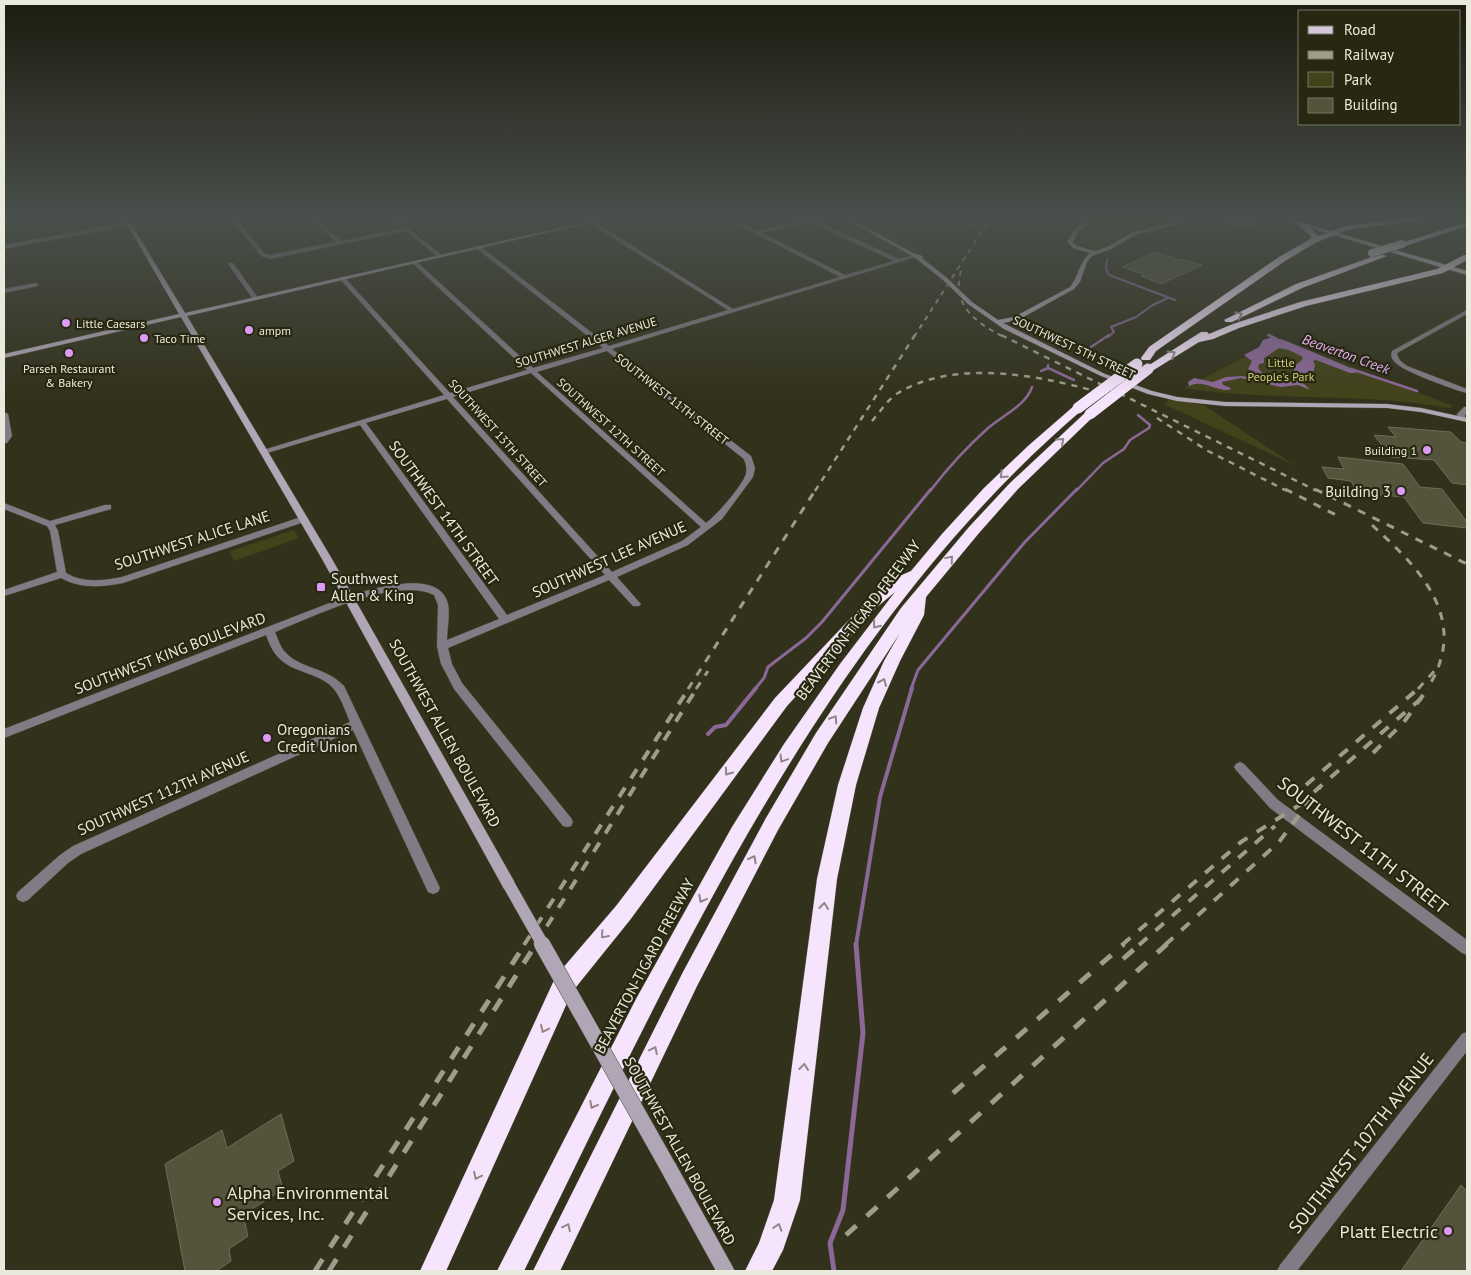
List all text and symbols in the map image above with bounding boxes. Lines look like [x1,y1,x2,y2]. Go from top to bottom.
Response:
legend [1298,10,1461,125]
text: Road [1344,20,1376,39]
text: Railway [1344,45,1394,64]
text: Park [1344,70,1372,89]
text: Building [1344,95,1398,114]
one-way arrow [1234,311,1243,321]
street label: SOUTHWEST 5TH STREET [1010,312,1138,382]
street label: SOUTHWEST ALGER AVENUE [513,313,659,371]
place label: Little Caesars [76,316,145,331]
marker: Little Caesars [60,317,72,329]
place label: ampm [259,323,291,338]
marker: ampm [243,324,255,336]
water label: Beaverton Creek [1300,330,1393,378]
place label: Taco Time [154,331,205,346]
marker: Taco Time [138,332,150,344]
marker: Parseh Restaurant & Bakery [63,347,75,359]
street label: SOUTHWEST 11TH STREET [612,350,732,448]
one-way arrow [1167,351,1176,360]
park label: Little People's Park [1248,355,1315,384]
place label: Parseh Restaurant & Bakery [23,361,115,390]
street label: SOUTHWEST 12TH STREET [554,375,668,480]
street label: SOUTHWEST 13TH STREET [446,376,551,490]
street label: SOUTHWEST 14TH STREET [385,437,503,590]
one-way arrow [1056,437,1065,446]
place label: Building 1 [1364,443,1417,458]
marker: Building 1 [1421,444,1433,456]
one-way arrow [999,470,1008,479]
place label: Building 3 [1325,482,1391,501]
marker: Building 3 [1395,485,1407,497]
street label: SOUTHWEST ALICE LANE [112,506,272,574]
street label: SOUTHWEST LEE AVENUE [529,516,689,602]
street label: BEAVERTON-TIGARD FREEWAY [791,536,925,704]
one-way arrow [944,556,952,565]
place label: Southwest Allen & King [331,569,414,605]
marker: Southwest Allen & King [315,581,327,593]
street label: SOUTHWEST KING BOULEVARD [72,608,268,698]
one-way arrow [873,619,881,628]
street label: SOUTHWEST ALLEN BOULEVARD [385,635,505,831]
one-way arrow [876,678,887,687]
one-way arrow [828,715,838,724]
place label: Oregonians Credit Union [277,720,357,756]
marker: Oregonians Credit Union [261,732,273,744]
street label: SOUTHWEST 112TH AVENUE [74,747,252,839]
one-way arrow [780,753,790,762]
one-way arrow [725,766,734,776]
street label: SOUTHWEST 11TH STREET [1273,771,1453,919]
one-way arrow [746,855,756,864]
street label: BEAVERTON-TIGARD FREEWAY [590,875,699,1057]
one-way arrow [698,894,708,903]
one-way arrow [818,902,829,910]
one-way arrow [601,930,610,939]
one-way arrow [541,1023,551,1032]
one-way arrow [648,1046,659,1055]
street label: SOUTHWEST 107TH AVENUE [1283,1048,1439,1238]
street label: SOUTHWEST ALLEN BOULEVARD [620,1053,740,1249]
one-way arrow [798,1063,809,1071]
one-way arrow [589,1100,599,1109]
one-way arrow [472,1171,483,1180]
place label: Alpha Environmental Services, Inc. [227,1181,389,1225]
marker: Alpha Environmental Services, Inc. [211,1196,223,1208]
place label: Platt Electric [1340,1220,1438,1243]
one-way arrow [772,1223,782,1232]
one-way arrow [561,1224,571,1233]
marker: Platt Electric [1442,1225,1454,1237]

